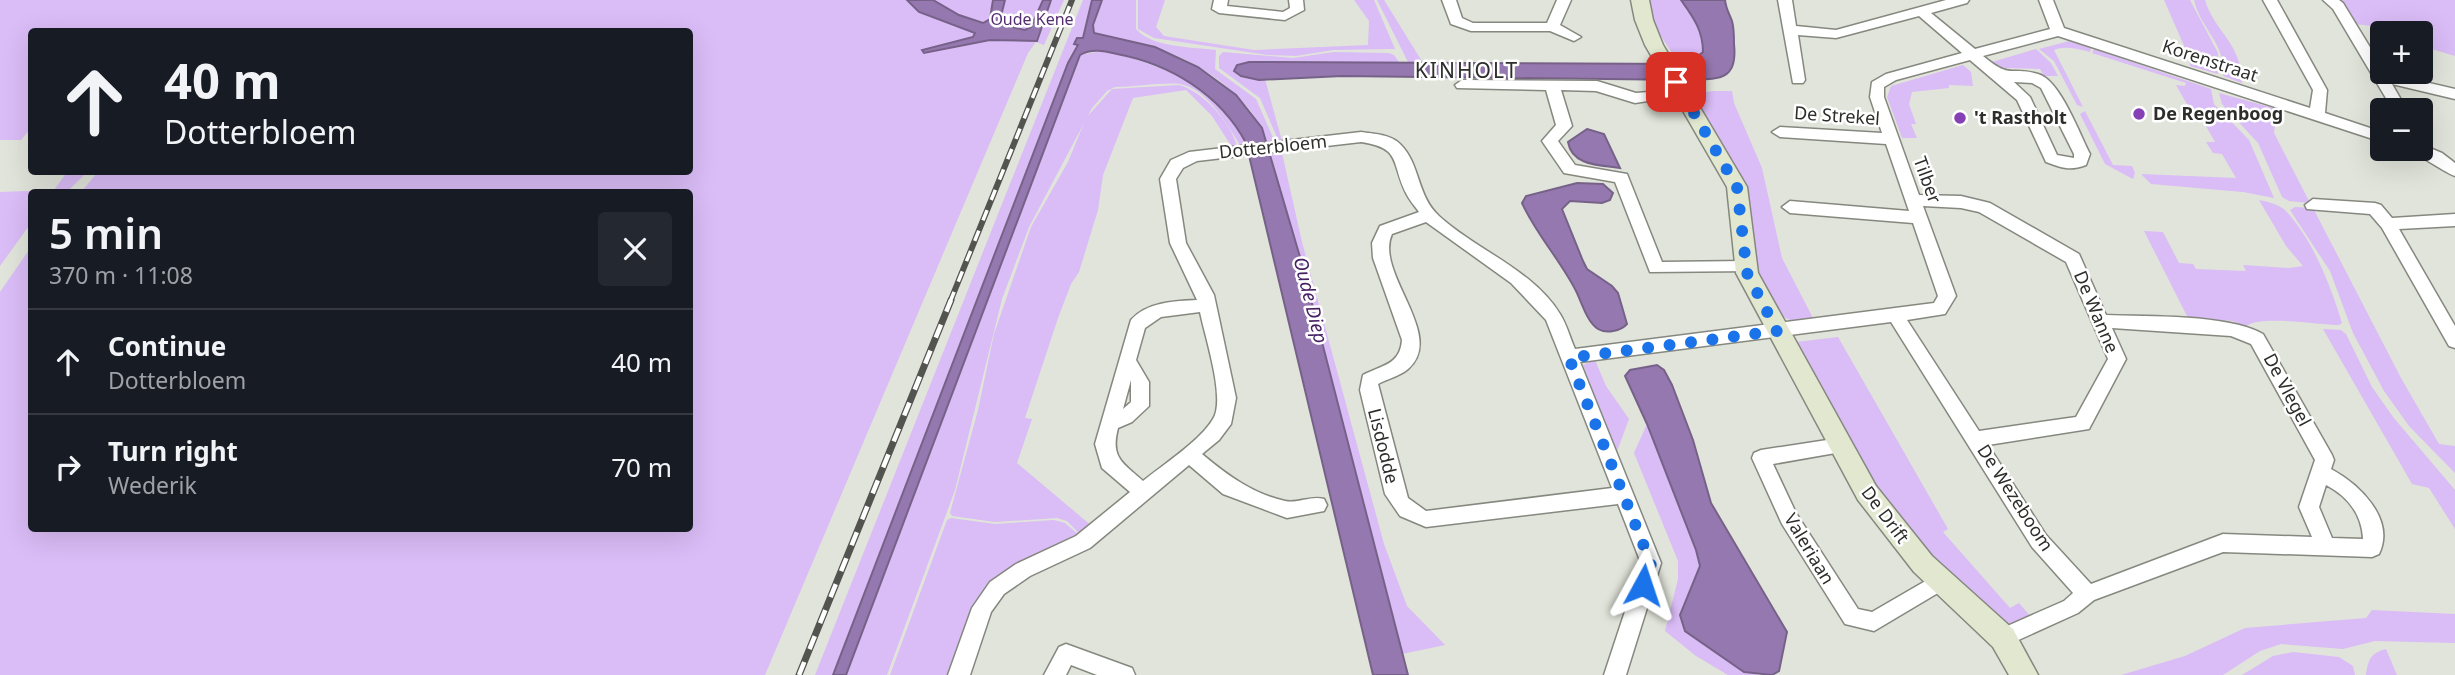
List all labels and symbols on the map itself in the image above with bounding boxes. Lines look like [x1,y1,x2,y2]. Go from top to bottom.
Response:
park label: Oude Kene [990,8,1074,30]
street label: Korenstraat [2159,33,2262,87]
pin [1646,52,1706,112]
district label: KINHOLT [1415,56,1519,84]
street label: De Strekel [1793,100,1881,130]
place label: De Regenboog [2153,101,2283,125]
place label: 't Rastholt [1974,105,2067,129]
marker: De Regenboog [2131,106,2147,122]
marker: 't Rastholt [1952,110,1968,126]
street label: Dotterbloem [1218,128,1328,164]
street label: Tilber [1908,153,1948,207]
water label: Oude Diep [1288,254,1334,346]
street label: De Wanne [2069,267,2125,356]
street label: De Vlegel [2259,349,2317,430]
street label: Lisdodde [1363,406,1405,486]
street label: De Wezeboom [1972,439,2059,555]
street label: De Drift [1856,481,1916,548]
street label: Valeriaan [1779,509,1840,588]
position arrow [1606,548,1680,622]

